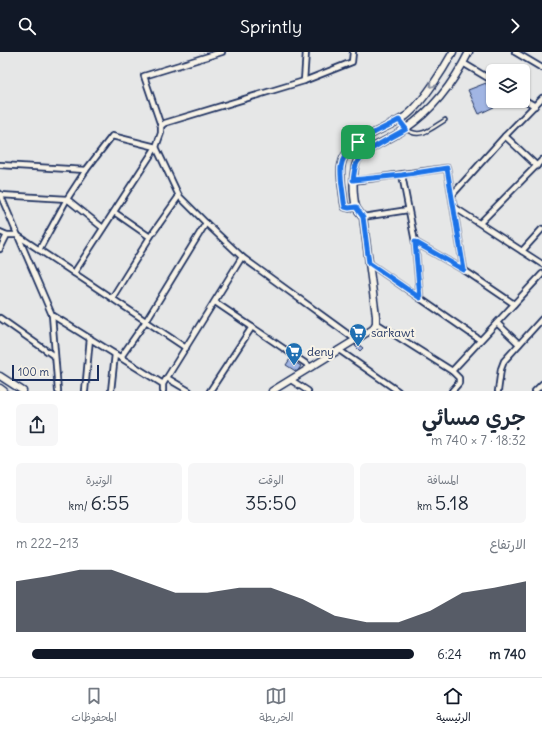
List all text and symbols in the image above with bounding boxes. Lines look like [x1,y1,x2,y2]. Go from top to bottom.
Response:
icon: search [16,15,38,37]
text: Sprintly [240,15,302,38]
icon: forward [504,15,526,37]
map controls [486,64,530,108]
button: layers [486,64,530,108]
one-way arrow [429,81,437,88]
pin [341,125,375,159]
icon: arrive [347,131,369,153]
supermarket icon: sarkawt [348,322,368,347]
place label: sarkawt [371,325,415,340]
supermarket icon: deny [284,341,304,366]
place label: deny [307,344,334,359]
scale bar [12,363,99,382]
text: 100 m [18,365,49,379]
text: جري مسائي [422,403,526,431]
button: share [16,404,58,446]
text: 18:32 · 7 × 740 m [431,432,526,449]
text: الوتيرة [86,473,112,487]
text: الوقت [258,473,284,487]
text: المسافة [427,473,459,487]
text: 6:55 [90,490,129,515]
text: 35:50 [245,490,297,515]
text: 5.18 [435,490,469,515]
text: /km [69,499,90,513]
text: km [417,499,435,513]
text: 213–222 m [16,535,79,552]
text: الارتفاع [490,536,526,553]
text: 6:24 [437,646,462,663]
text: 740 m [489,646,526,663]
tab: المحفوظات [71,685,117,727]
tab: الخريطة [259,685,294,727]
tab: الرئيسية [436,685,471,727]

